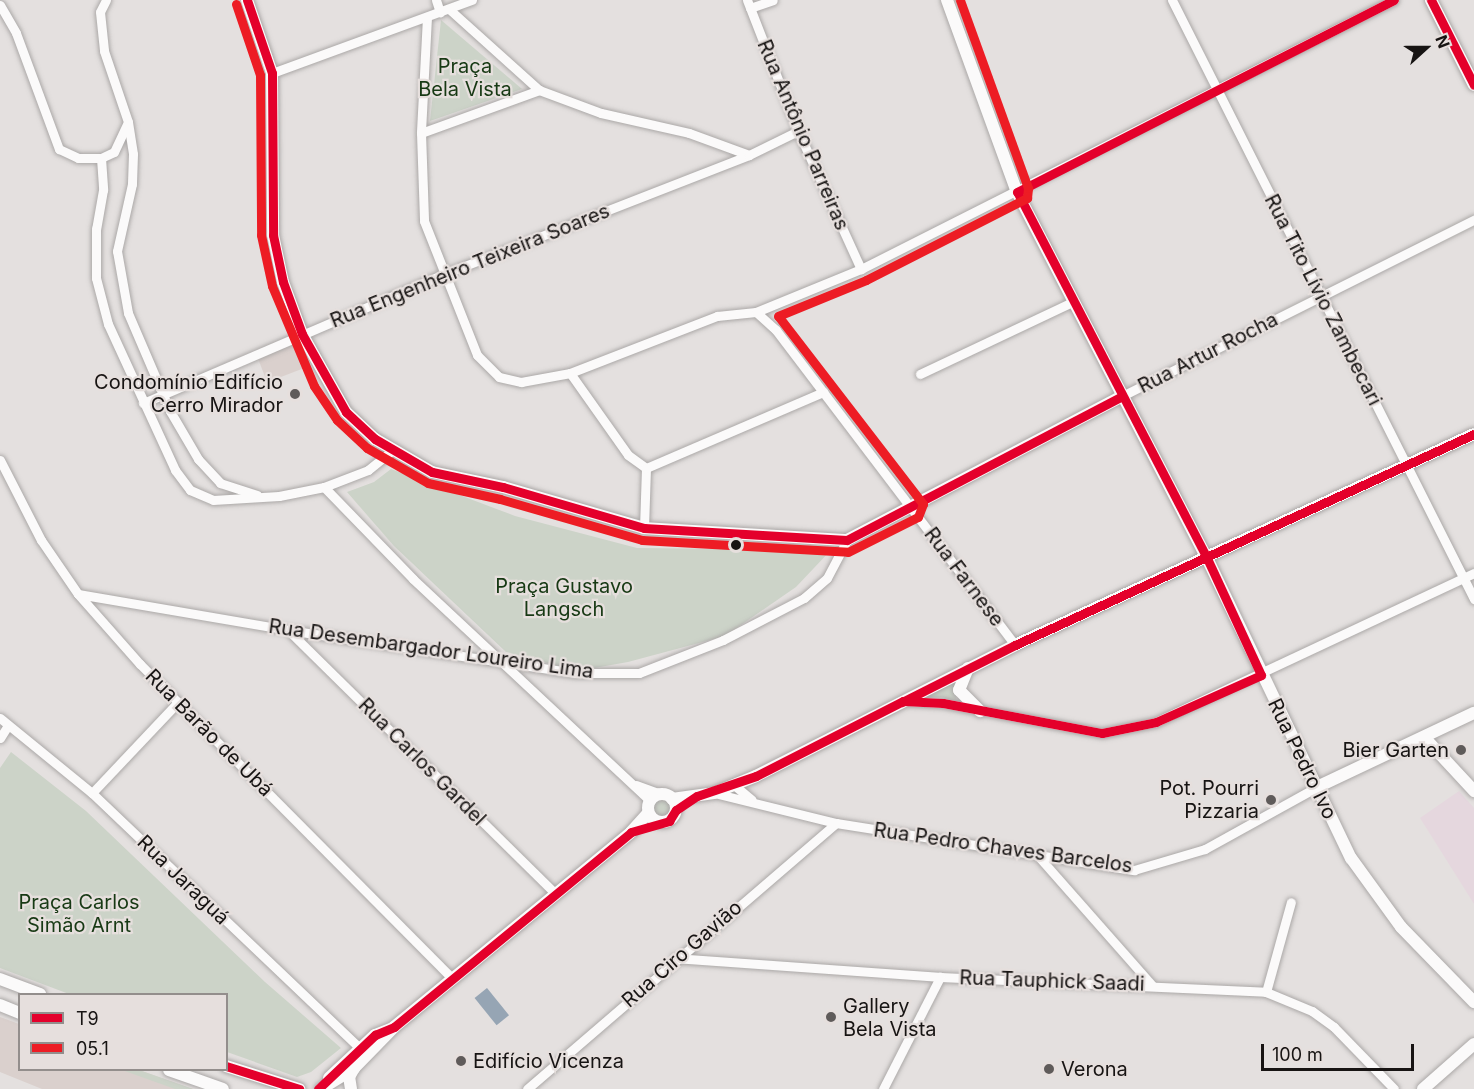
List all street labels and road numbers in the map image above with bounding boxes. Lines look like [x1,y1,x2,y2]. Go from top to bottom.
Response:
street label: Rua Antônio Parreiras [752,36,854,234]
street label: Rua Tito Lívio Zambecari [1259,190,1387,410]
street label: Rua Engenheiro Teixeira Soares [327,199,613,333]
street label: Rua Artur Rocha [1134,307,1282,399]
street label: Rua Farnese [919,523,1009,631]
street label: Rua Desembargador Loureiro Lima [267,614,595,684]
street label: Rua Barão de Ubá [140,664,278,802]
street label: Rua Carlos Gardel [353,693,491,831]
street label: Rua Pedro Ivo [1262,695,1342,823]
street label: Rua Pedro Chaves Barcelos [872,818,1134,878]
street label: Rua Jaraguá [132,830,234,930]
street label: Rua Ciro Gavião [617,895,747,1013]
street label: Rua Tauphick Saadi [959,966,1145,996]

